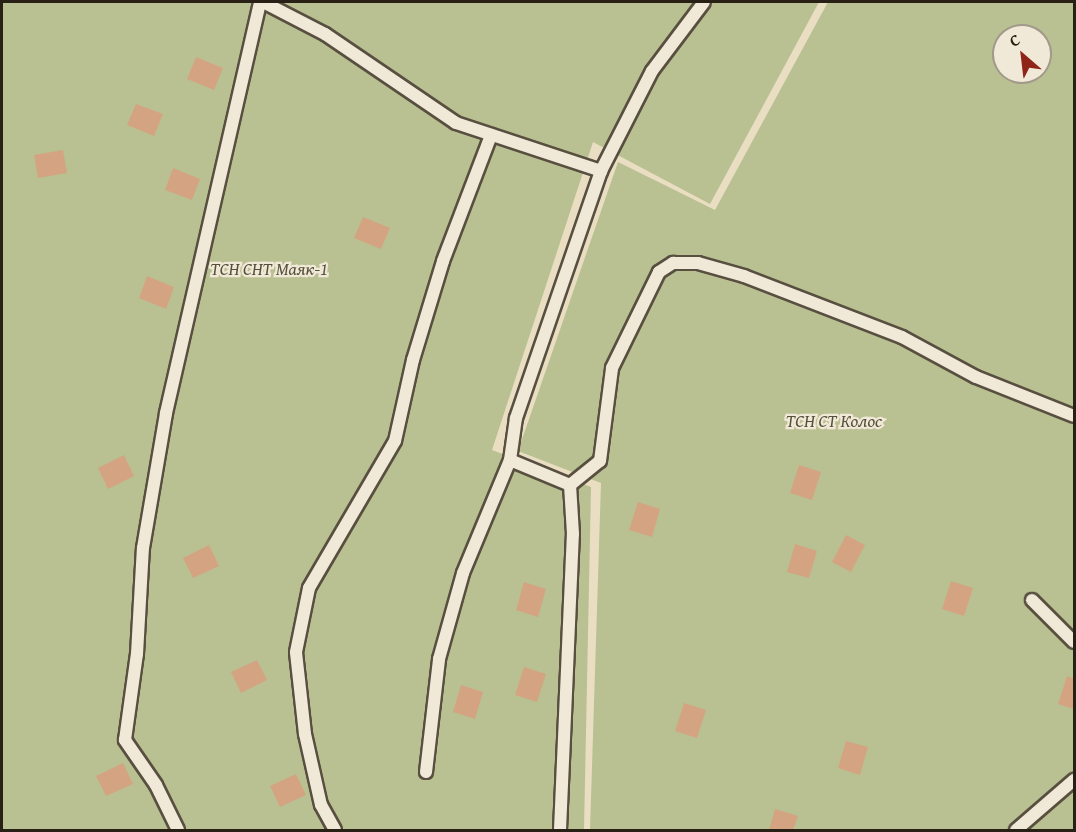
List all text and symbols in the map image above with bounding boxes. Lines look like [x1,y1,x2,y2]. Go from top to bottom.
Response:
north arrow [992,24,1052,84]
text: С [1005,27,1024,53]
park label: ТСН СНТ Маяк-1 [210,258,328,280]
park label: ТСН СТ Колос [786,410,882,432]

